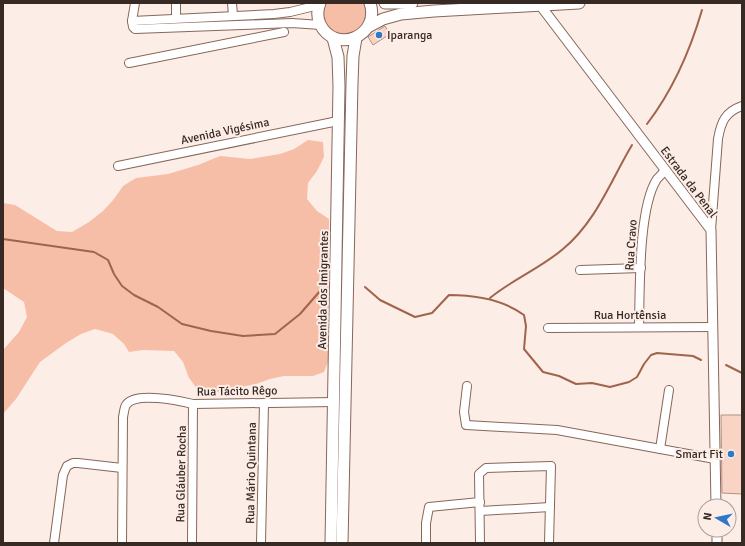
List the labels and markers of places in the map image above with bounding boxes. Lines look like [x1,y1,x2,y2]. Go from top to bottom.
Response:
place label: Iparanga [387,28,432,43]
marker: Iparanga [374,30,384,40]
place label: Smart Fit [676,447,723,462]
marker: Smart Fit [726,449,736,459]

